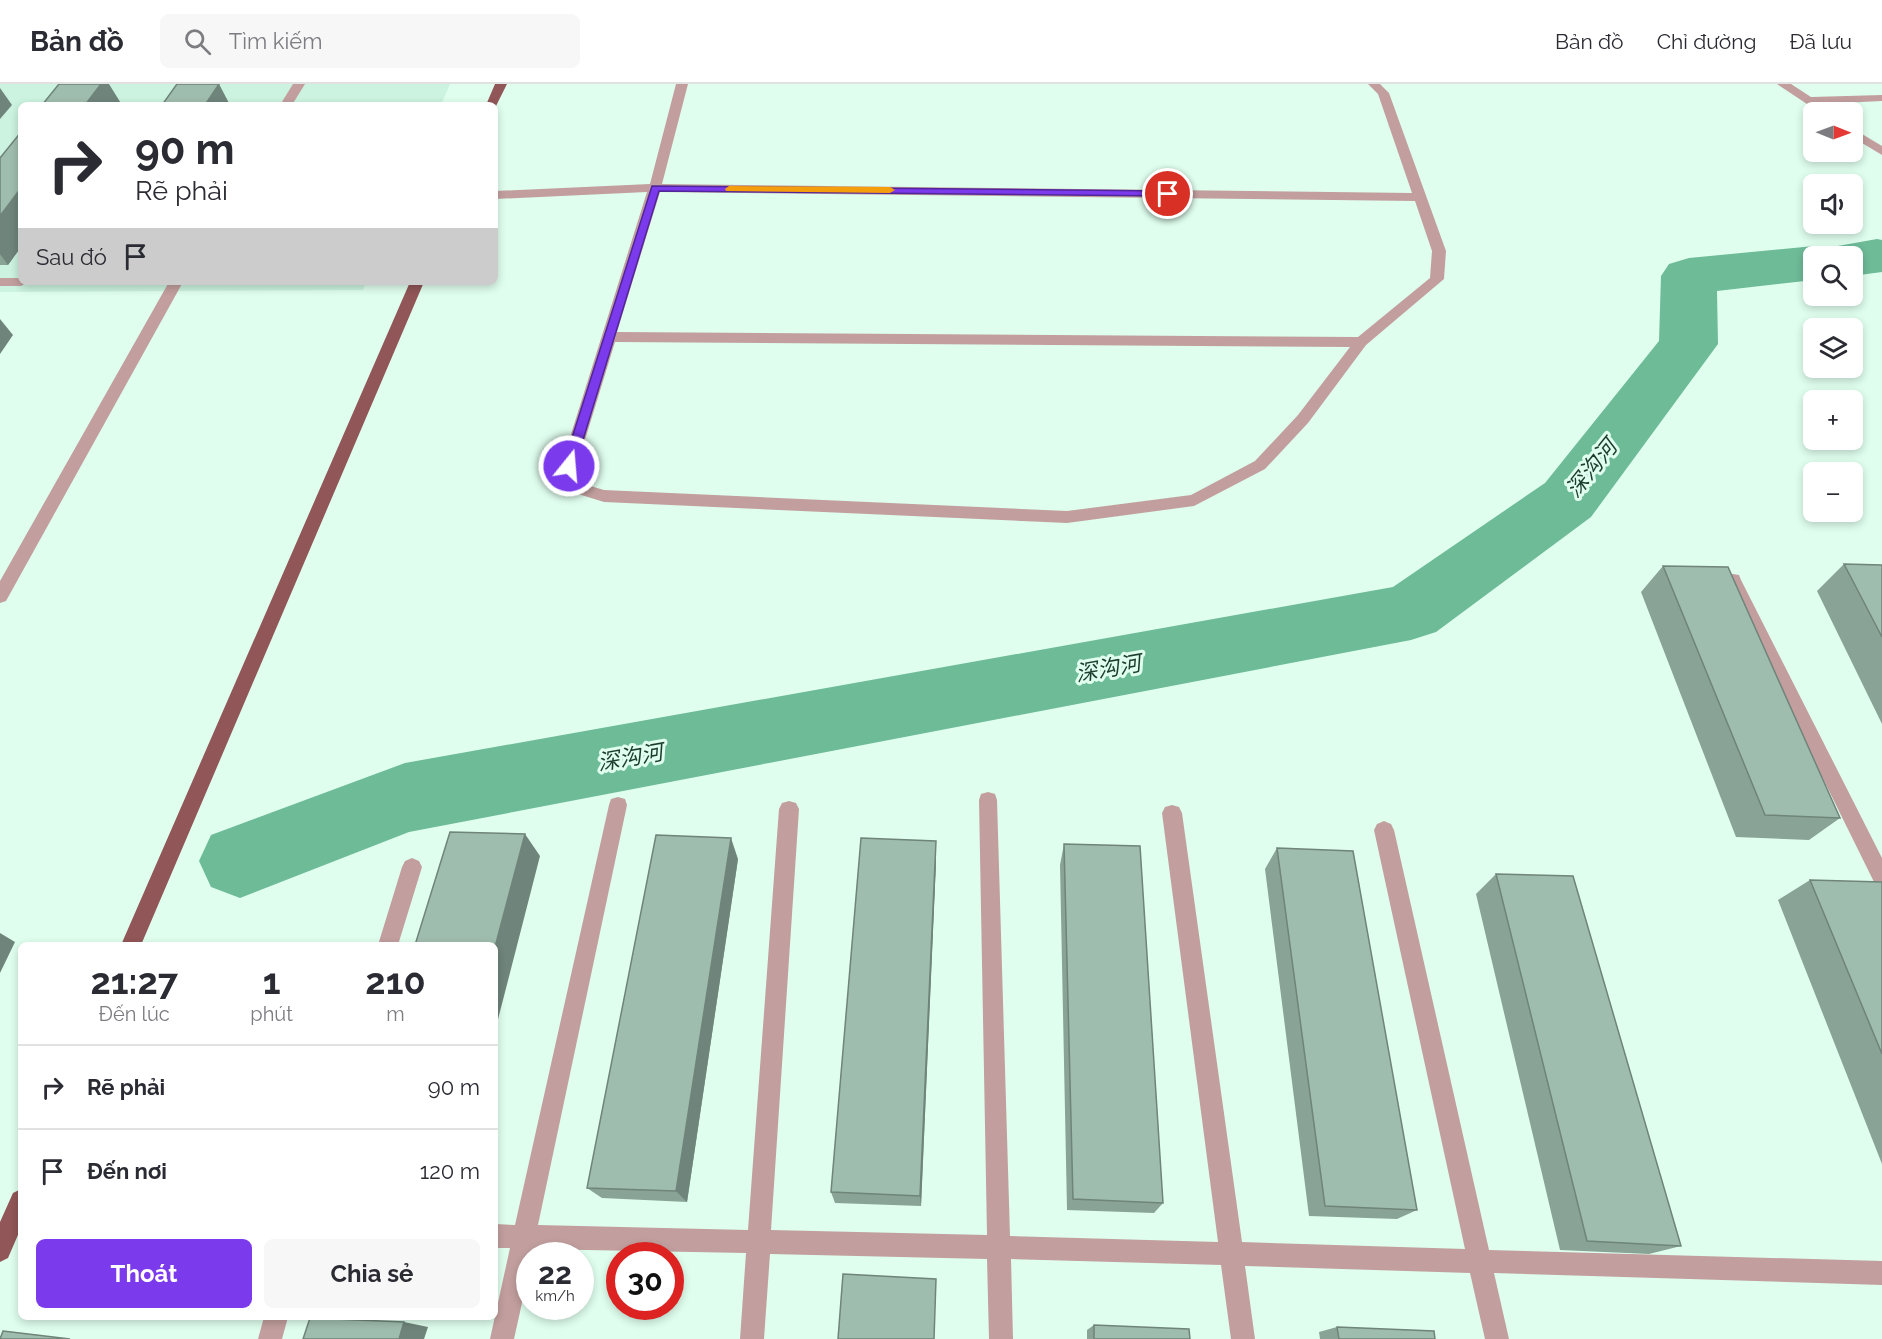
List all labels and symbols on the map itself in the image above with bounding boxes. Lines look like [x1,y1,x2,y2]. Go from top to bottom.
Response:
north arrow [1803,102,1863,162]
pin [1142,168,1193,219]
water label: 深沟河 [1560,431,1624,502]
position arrow [537,434,601,498]
water label: 深沟河 [1073,649,1147,687]
water label: 深沟河 [595,738,669,776]
speed limit sign: 30 [606,1242,684,1320]

